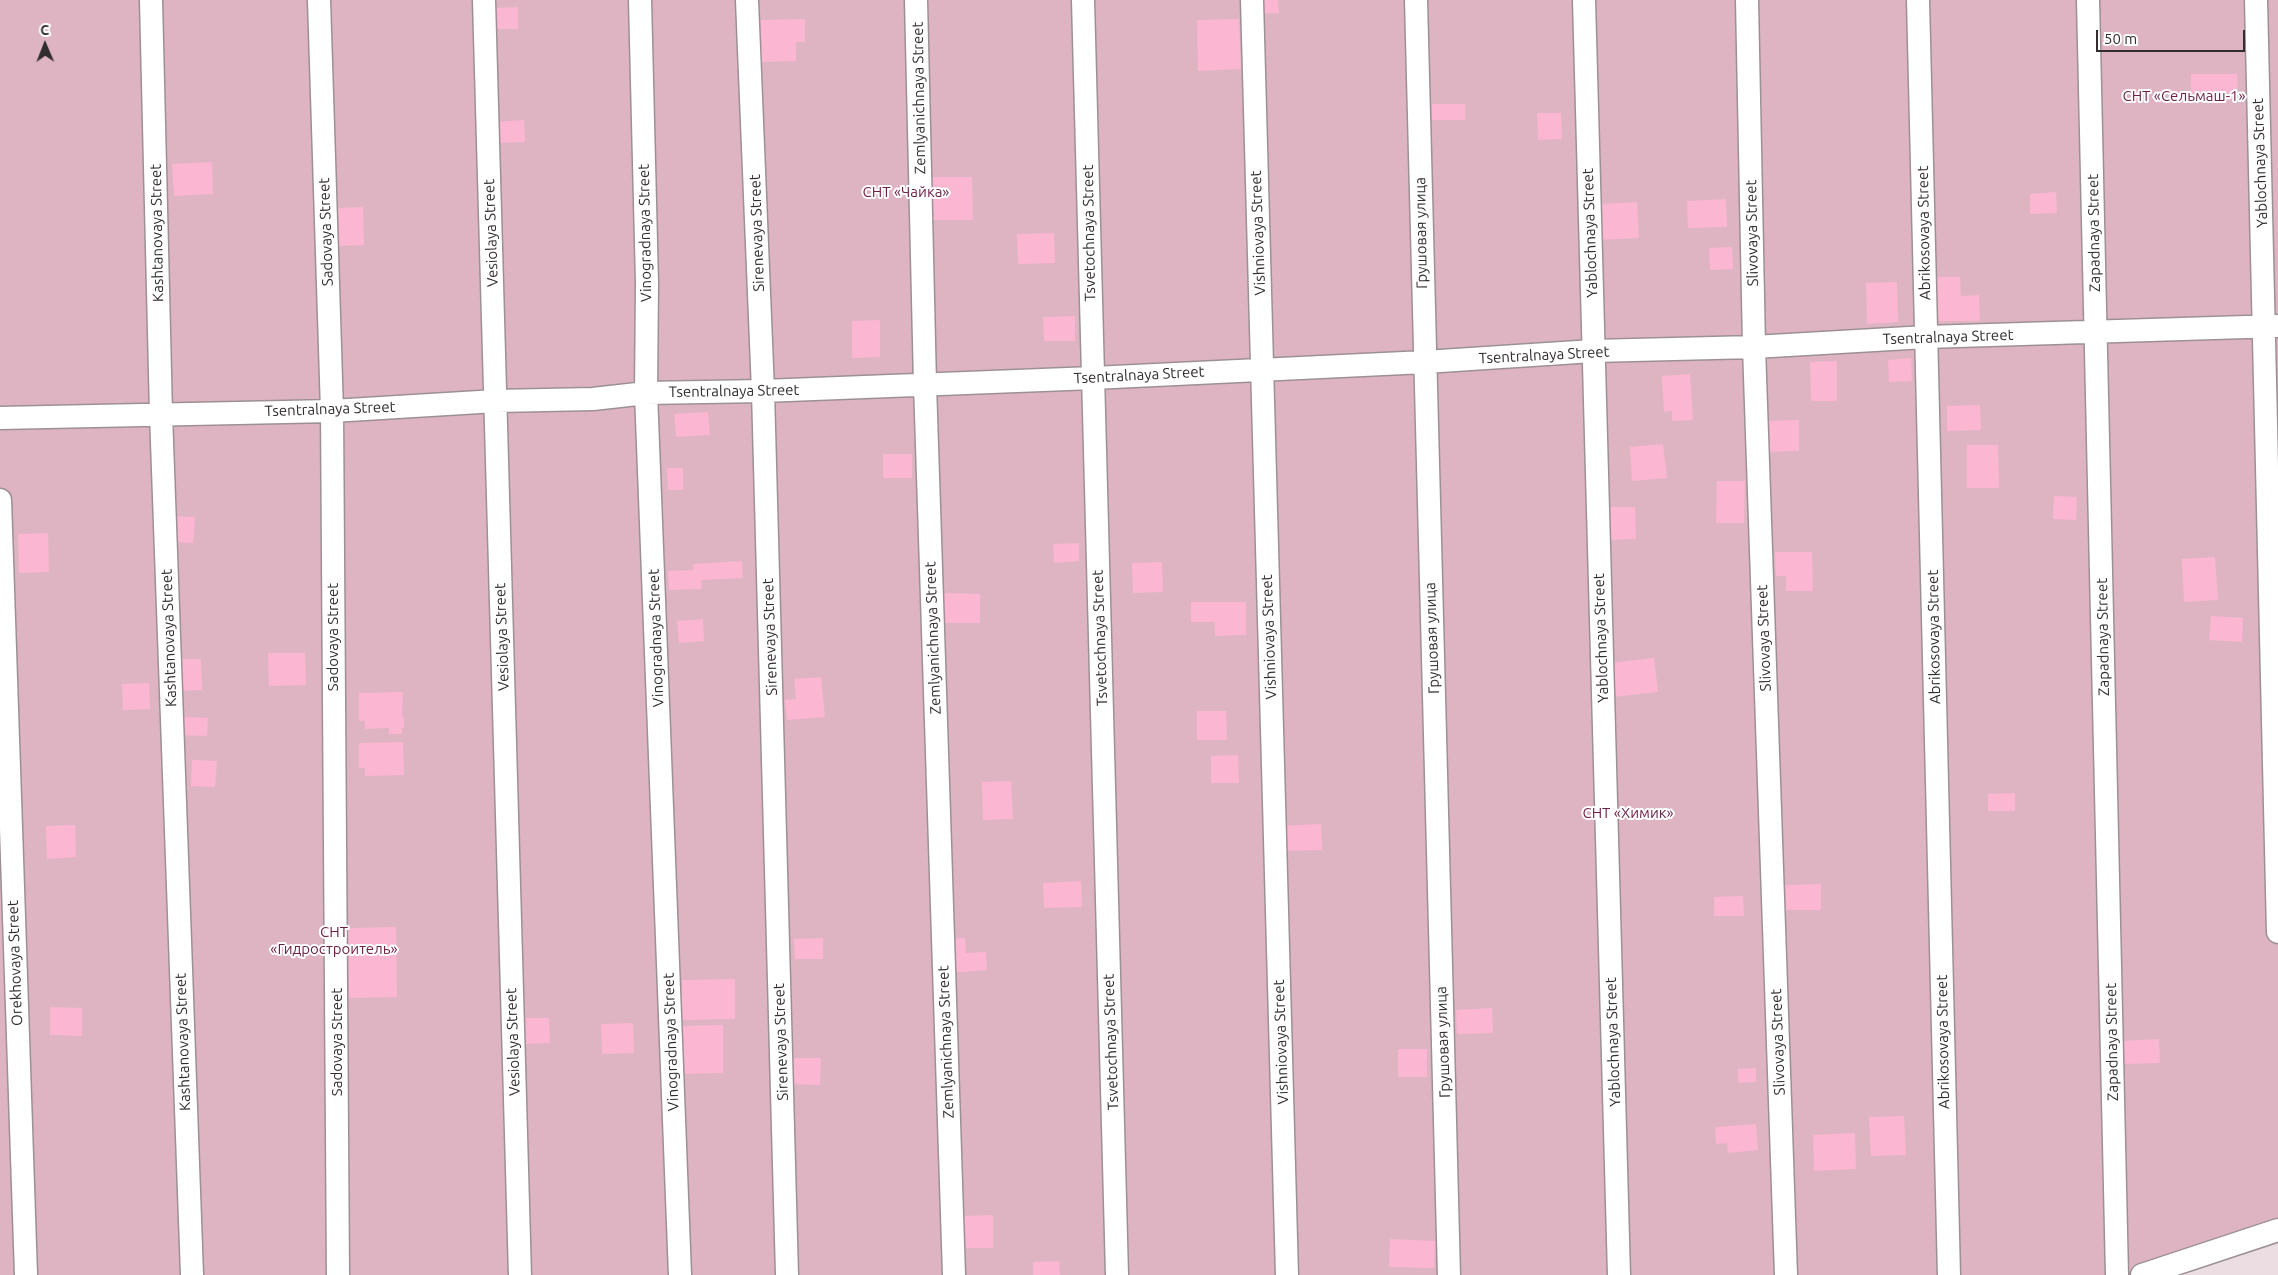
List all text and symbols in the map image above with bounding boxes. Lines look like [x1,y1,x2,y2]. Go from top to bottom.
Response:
north arrow [20,20,70,70]
scale bar [2098,20,2247,52]
street label: Zemlyanichnaya Street [909,21,929,175]
text: С [40,22,49,38]
text: 50 m [2104,30,2137,47]
park label: СНТ «Сельмаш-1» [2122,87,2246,105]
street label: Yablochnaya Street [2249,98,2271,228]
street label: Kashtanovaya Street [147,164,167,302]
street label: Vinogradnaya Street [635,164,655,302]
street label: Tsvetochnaya Street [1079,165,1099,301]
street label: Abrikosovaya Street [1914,166,1934,300]
street label: Yablochnaya Street [1579,168,1601,298]
street label: Vishniovaya Street [1247,170,1269,296]
street label: Sirenevaya Street [746,174,768,292]
street label: Zapadnaya Street [2084,174,2104,292]
street label: Грушовая улица [1411,177,1431,289]
street label: Sadovaya Street [315,178,337,286]
street label: Vesiolaya Street [480,179,502,287]
street label: Slivovaya Street [1742,180,1762,286]
park label: СНТ «Чайка» [863,183,949,201]
street label: Tsentralnaya Street [1882,326,2014,348]
street label: Tsentralnaya Street [1478,343,1610,367]
street label: Tsentralnaya Street [1073,363,1205,387]
street label: Tsentralnaya Street [668,381,800,401]
street label: Tsentralnaya Street [264,398,396,420]
street label: Zemlyanichnaya Street [921,561,945,715]
street label: Kashtanovaya Street [158,569,180,707]
street label: Vinogradnaya Street [645,569,667,707]
street label: Tsvetochnaya Street [1089,569,1111,707]
street label: Abrikosovaya Street [1924,570,1944,704]
street label: Yablochnaya Street [1590,573,1612,703]
street label: Vishniovaya Street [1258,574,1280,700]
street label: Sirenevaya Street [759,578,781,696]
street label: Zapadnaya Street [2093,578,2113,696]
street label: Грушовая улица [1421,582,1443,694]
street label: Sadovaya Street [324,583,342,691]
street label: Vesiolaya Street [491,583,513,691]
street label: Slivovaya Street [1753,584,1775,692]
park label: СНТ «Химик» [1582,804,1674,822]
street label: Orekhovaya Street [4,900,26,1026]
park label: СНТ «Гидростроитель» [270,923,398,958]
street label: Zemlyanichnaya Street [934,965,958,1119]
street label: Kashtanovaya Street [172,973,194,1111]
street label: Vinogradnaya Street [660,973,682,1111]
street label: Tsvetochnaya Street [1100,973,1122,1111]
street label: Abrikosovaya Street [1933,975,1953,1109]
street label: Yablochnaya Street [1602,977,1624,1107]
street label: Vishniovaya Street [1270,979,1292,1105]
street label: Sirenevaya Street [770,983,792,1101]
street label: Zapadnaya Street [2102,983,2122,1101]
street label: Грушовая улица [1432,986,1454,1098]
street label: Sadovaya Street [328,988,346,1096]
street label: Vesiolaya Street [502,988,524,1096]
street label: Slivovaya Street [1767,988,1789,1096]

